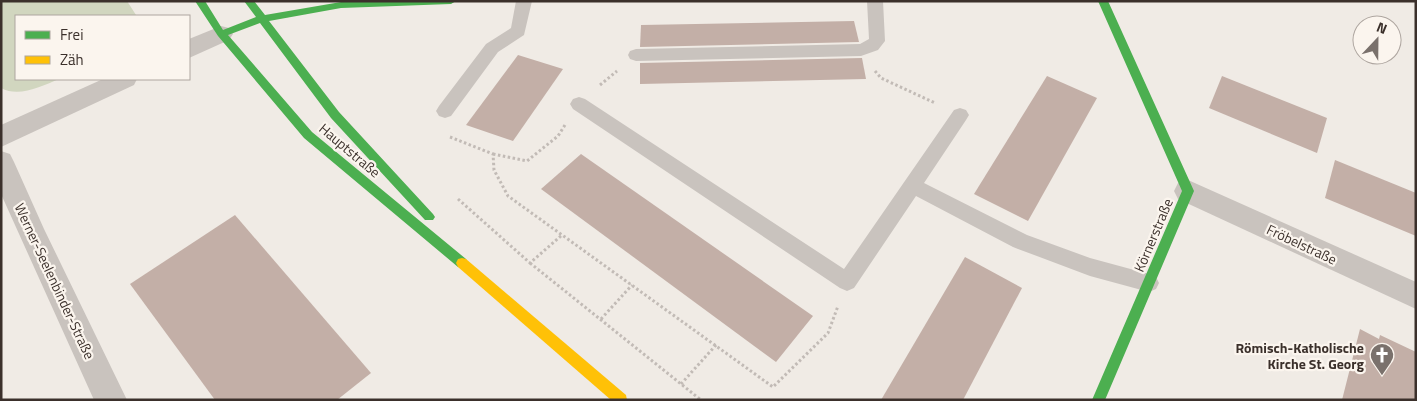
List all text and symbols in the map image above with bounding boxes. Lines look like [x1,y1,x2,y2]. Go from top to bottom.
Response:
legend [15,15,190,80]
north arrow [1352,15,1402,65]
text: N [1374,16,1390,39]
text: Frei [60,23,83,46]
text: Zäh [60,48,84,71]
street label: Hauptstraße [315,118,385,182]
street label: Körnerstraße [1128,195,1178,275]
street label: Werner-Seelenbinder-Straße [10,200,100,362]
street label: Fröbelstraße [1263,219,1341,269]
place label: Römisch-Katholische Kirche St. Georg [1236,337,1365,374]
church icon: Römisch-Katholische Kirche St. Georg [1369,342,1395,376]

